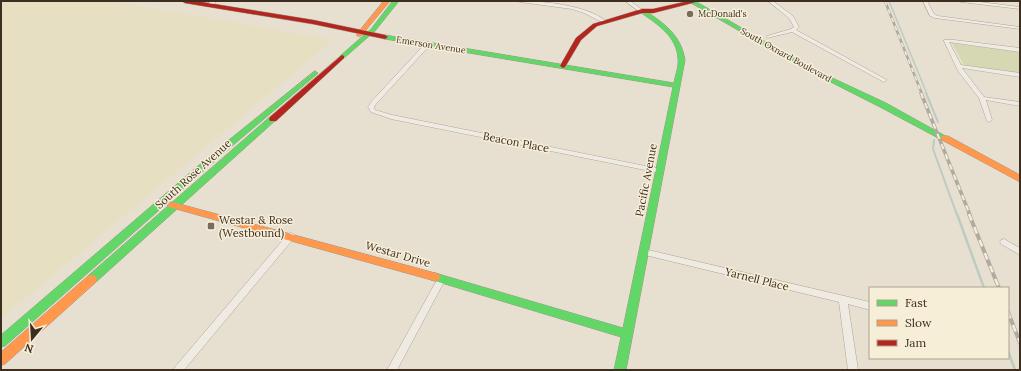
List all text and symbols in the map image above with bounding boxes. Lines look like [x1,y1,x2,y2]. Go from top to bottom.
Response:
place label: McDonald's [698,8,747,19]
marker: McDonald's [685,9,695,19]
street label: South Oxnard Boulevard [739,25,834,84]
street label: Emerson Avenue [396,34,467,55]
street label: Beacon Place [482,129,550,155]
street label: South Rose Avenue [152,136,234,212]
street label: Pacific Avenue [632,142,660,218]
place label: Westar & Rose (Westbound) [219,213,293,241]
marker: Westar & Rose (Westbound) [206,221,216,231]
street label: Westar Drive [364,238,432,270]
street label: Yarnell Place [723,264,790,294]
legend [869,287,1009,359]
text: Fast [905,295,928,310]
text: Slow [905,315,932,330]
north arrow [12,319,52,359]
text: Jam [904,335,926,350]
text: N [22,340,35,356]

